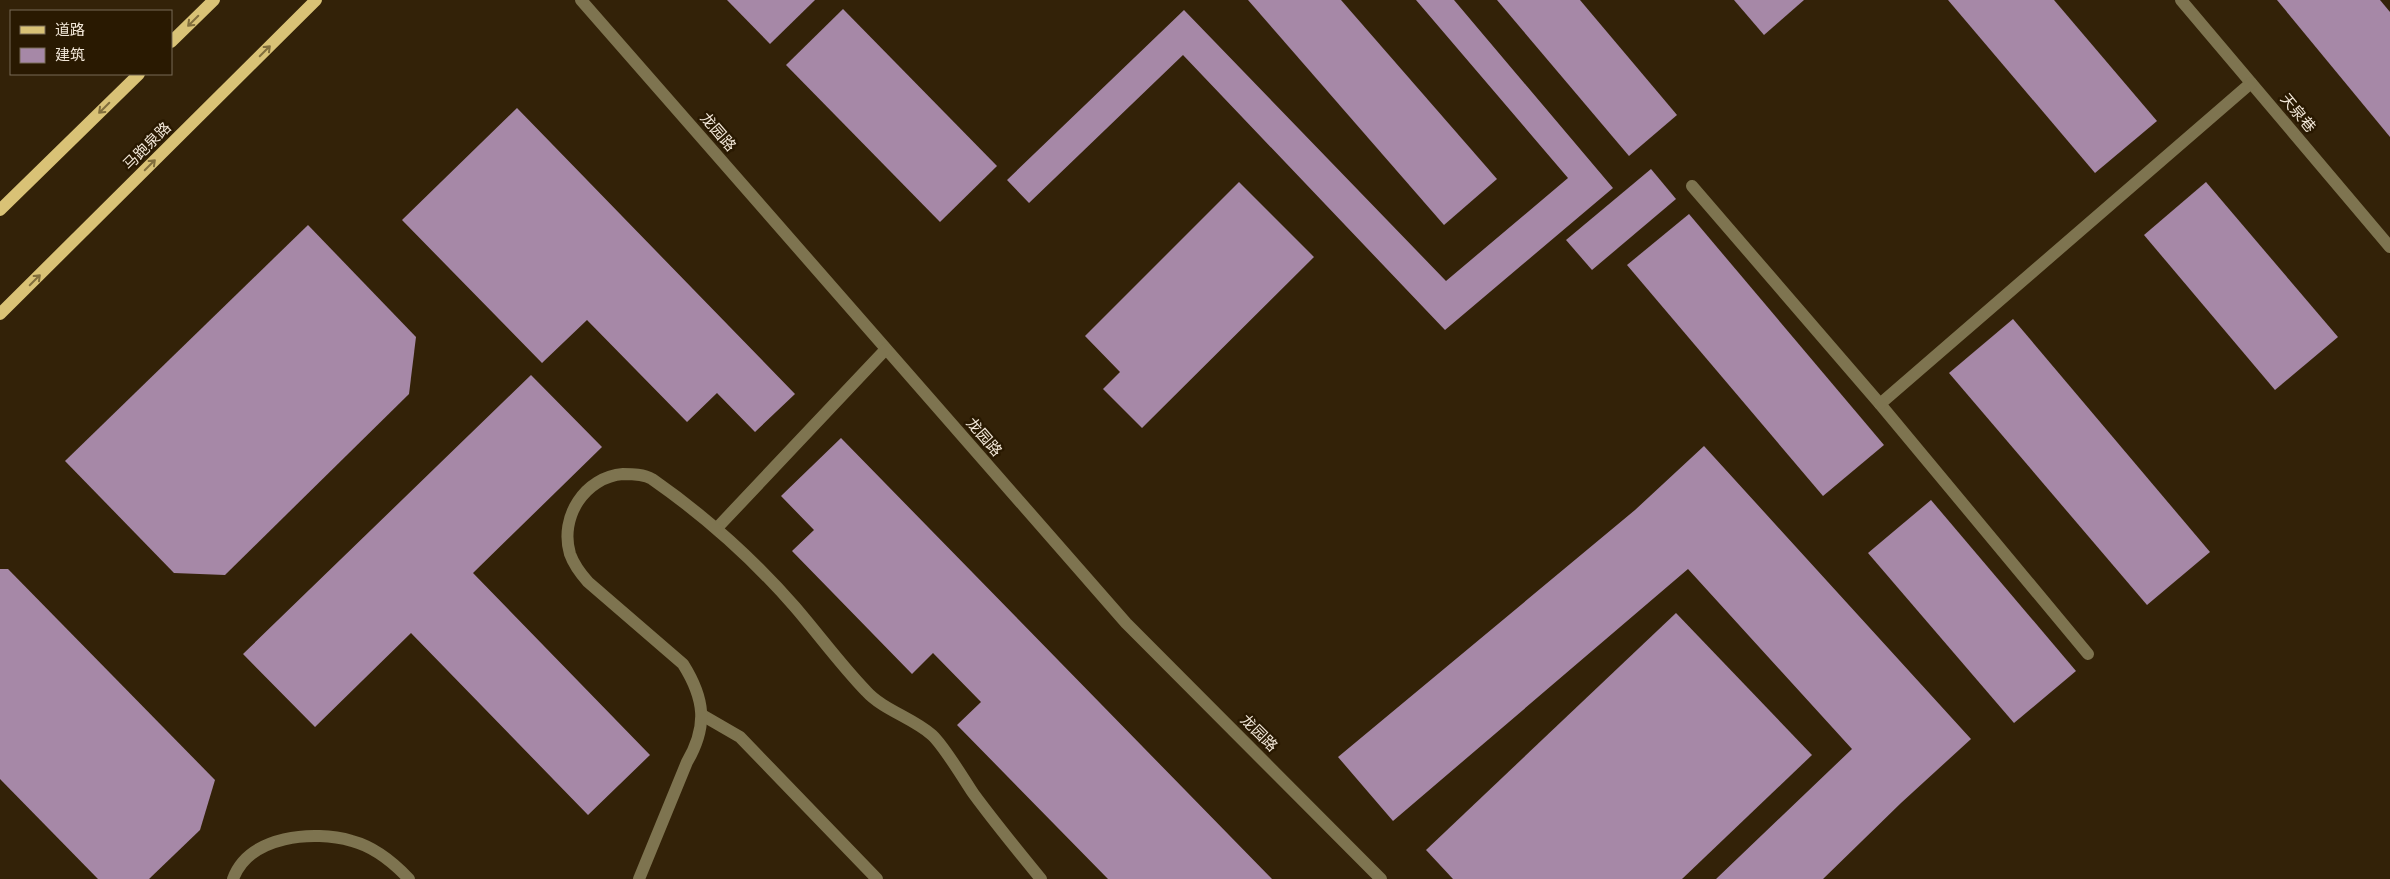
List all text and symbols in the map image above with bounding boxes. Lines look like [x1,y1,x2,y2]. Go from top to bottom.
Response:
legend [10,10,172,75]
one-way arrow [186,15,199,27]
text: 道路 [55,21,85,40]
one-way arrow [259,45,271,57]
text: 建筑 [55,46,85,65]
street label: 天泉巷 [2276,90,2319,137]
one-way arrow [98,102,110,114]
street label: 龙园路 [696,109,740,156]
street label: 马跑泉路 [119,118,175,174]
one-way arrow [144,159,156,171]
one-way arrow [28,274,41,286]
street label: 龙园路 [962,414,1006,461]
street label: 龙园路 [1236,711,1281,756]

